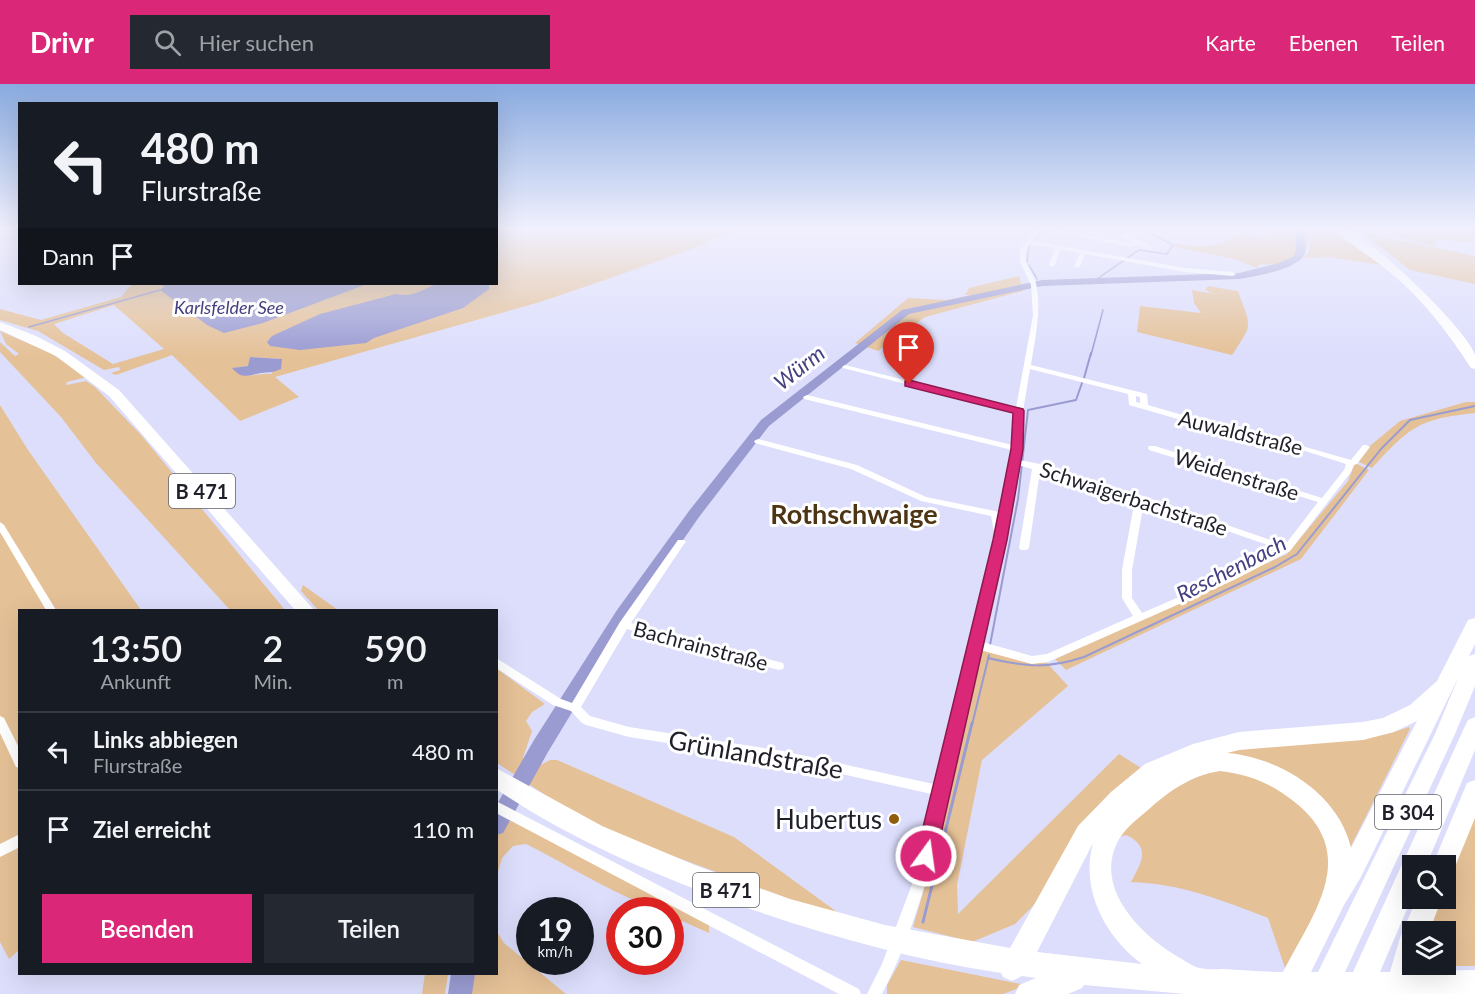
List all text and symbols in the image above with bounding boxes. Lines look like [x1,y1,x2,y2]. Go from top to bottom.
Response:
search box [130,15,550,69]
text: Drivr [30,25,94,59]
icon: search [151,26,184,59]
text: Hier suchen [199,29,314,56]
text: Karte [1205,30,1256,55]
text: Ebenen [1289,30,1358,55]
text: Teilen [1391,30,1445,55]
text: 480 m [141,123,259,173]
icon: left [42,126,120,204]
text: Flurstraße [141,174,262,207]
icon: arrive [106,240,139,273]
text: Dann [42,243,94,270]
water label: Karlsfelder See [174,296,284,318]
pin [883,322,934,384]
icon: arrive [892,331,925,364]
water label: Würm [768,339,830,395]
street label: Auwaldstraße [1176,405,1306,459]
street label: Weidenstraße [1172,443,1302,505]
street label: Schwaigerbachstraße [1037,456,1231,540]
road number: B 471 [169,474,235,508]
district label: Rothschwaige [770,497,938,530]
water label: Reschenbach [1171,529,1291,607]
street label: Bachrainstraße [631,615,771,675]
text: 13:50 [89,626,182,670]
text: 2 [263,626,283,670]
text: 590 [364,626,427,670]
text: Ankunft [100,669,171,693]
text: Min. [253,669,293,693]
text: m [387,669,404,693]
street label: Grünlandstraße [666,723,846,785]
text: Links abbiegen [93,726,238,753]
icon: left [42,735,75,768]
text: 480 m [412,738,474,765]
text: Flurstraße [93,753,182,777]
road number: B 304 [1375,795,1441,829]
place label: Hubertus [775,803,882,835]
marker: Hubertus [887,812,901,826]
icon: arrive [42,813,75,846]
text: Ziel erreicht [93,816,211,843]
text: 110 m [412,816,474,843]
position arrow [894,824,958,888]
map controls [1402,855,1456,975]
button: search [1402,855,1456,909]
road number: B 471 [693,873,759,907]
button: Beenden [42,894,252,963]
button: Teilen [264,894,474,963]
speed limit sign: 30 [606,897,684,975]
text: 19 [538,911,572,947]
button: layers [1402,921,1456,975]
text: km/h [537,942,573,960]

